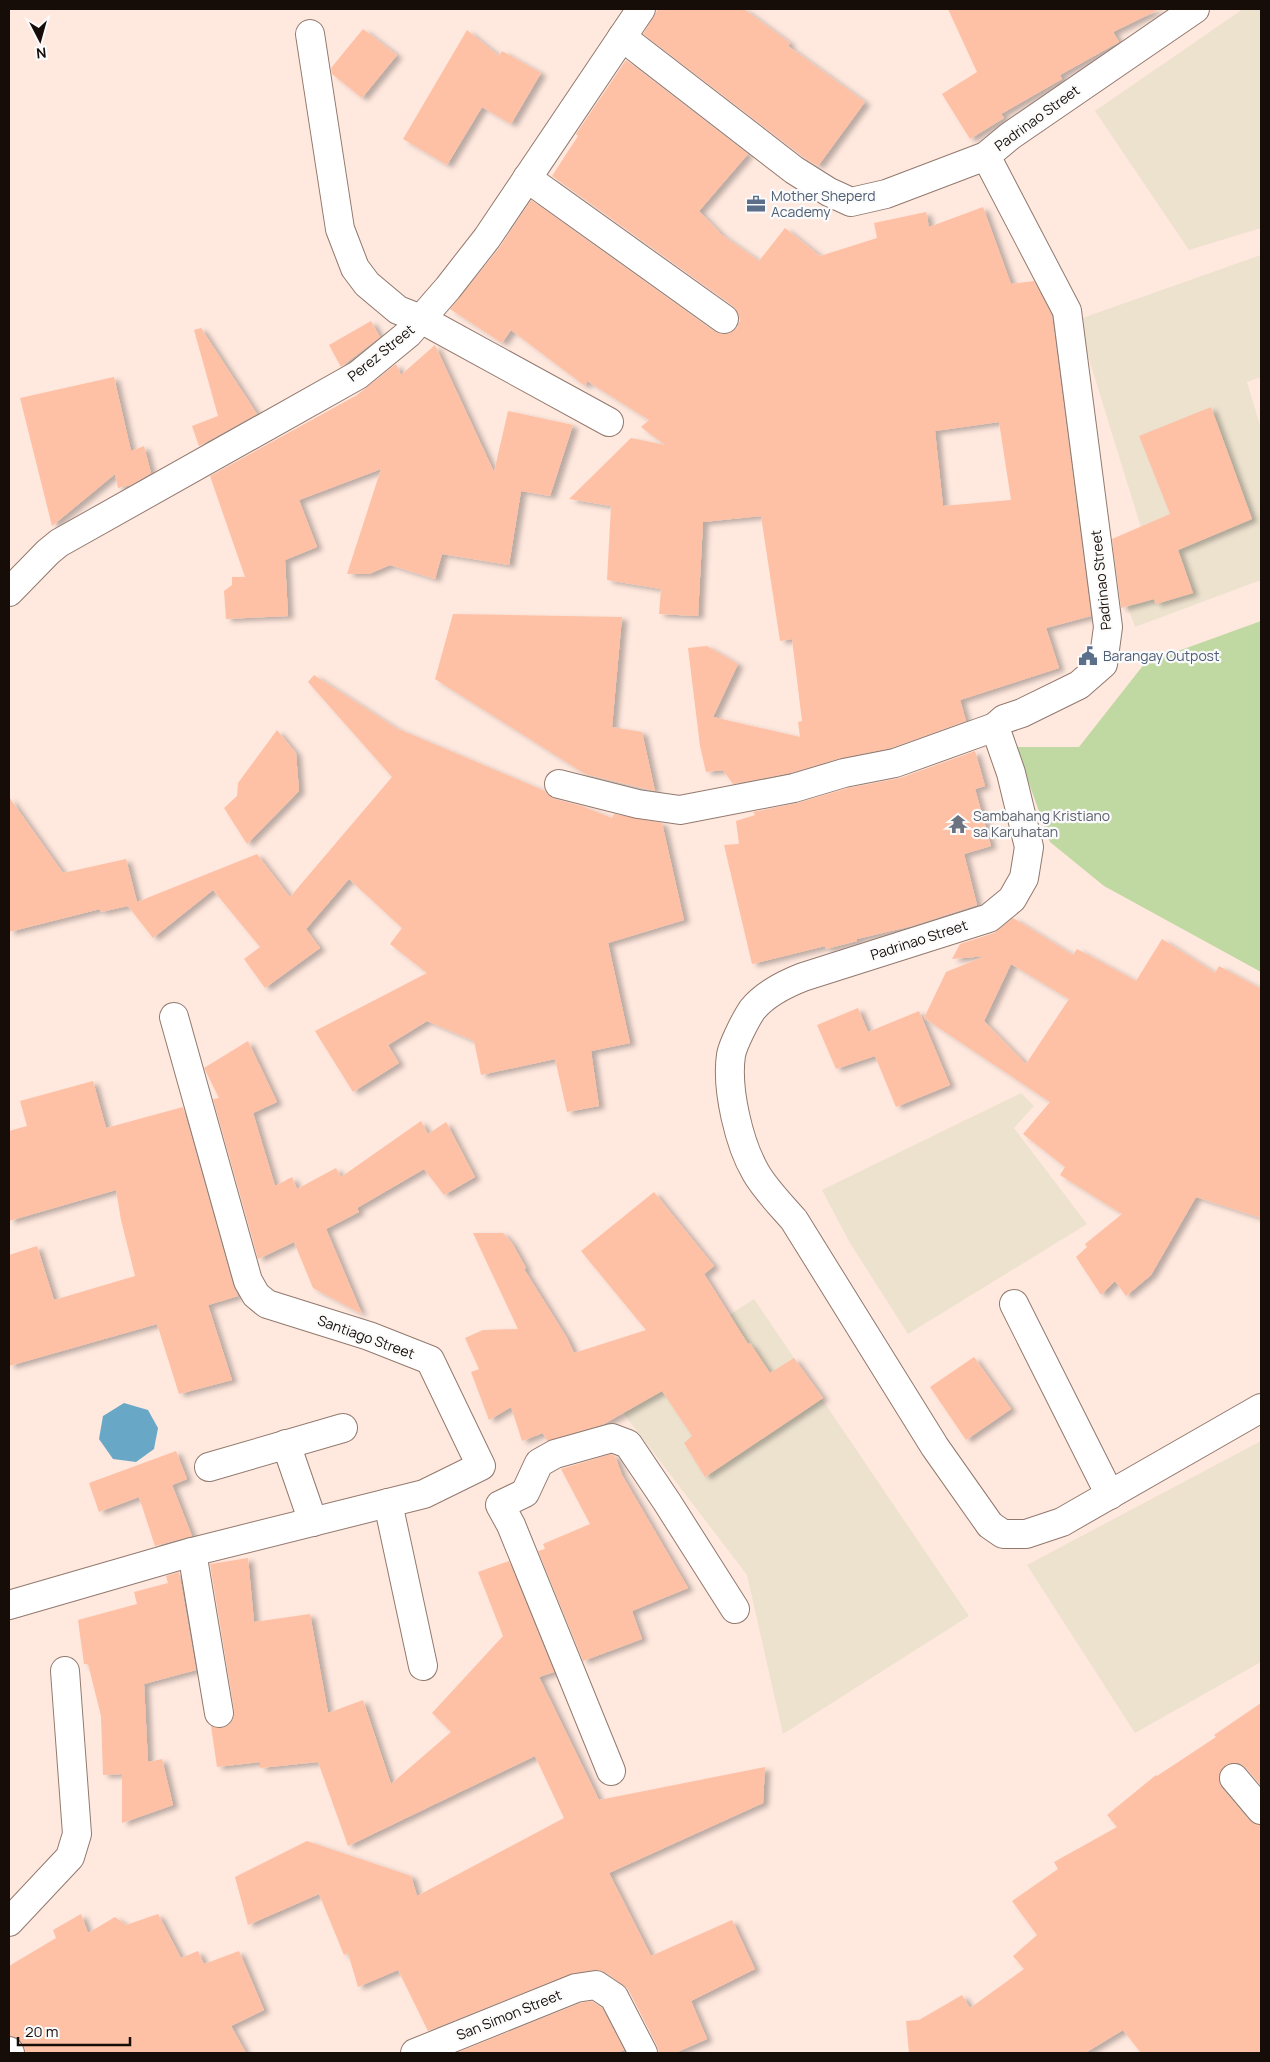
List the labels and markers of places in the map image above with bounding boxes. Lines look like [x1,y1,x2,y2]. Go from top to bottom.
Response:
place label: Mother Sheperd Academy [771,186,876,221]
office icon: Mother Sheperd Academy [745,193,767,215]
public building icon: Barangay Outpost [1077,645,1099,667]
place label: Barangay Outpost [1103,646,1220,665]
place label: Sambahang Kristiano sa Karuhatan [973,806,1110,841]
temple icon: Sambahang Kristiano sa Karuhatan [947,813,969,835]

